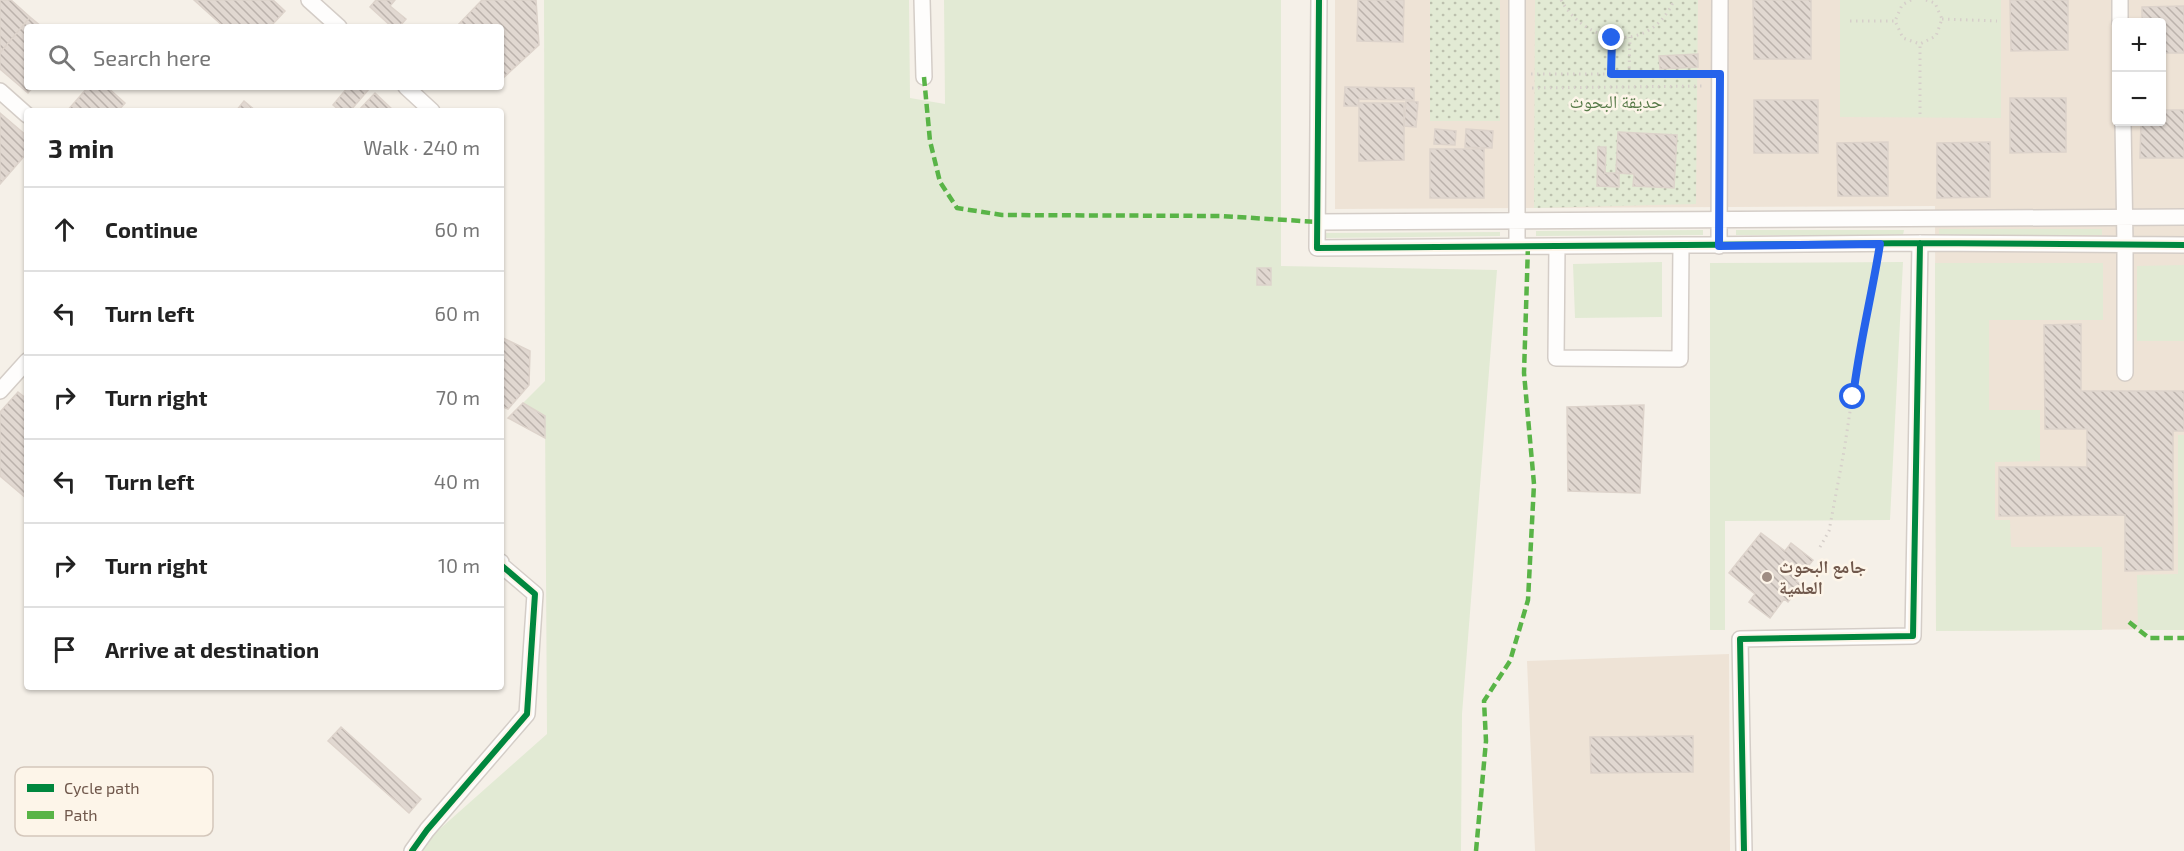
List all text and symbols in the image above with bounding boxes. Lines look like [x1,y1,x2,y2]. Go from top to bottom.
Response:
map controls [2112,18,2166,126]
button: + [2112,18,2166,72]
search box [24,24,504,90]
route end [1598,24,1624,50]
icon: search [45,41,78,74]
text: Search here [93,44,211,70]
button: − [2112,72,2166,126]
park label: حديقة البحوث [1570,90,1662,113]
text: 3 min [48,132,114,163]
text: Walk · 240 m [363,135,480,159]
icon: ahead [48,213,81,246]
text: Continue [105,216,198,242]
text: 60 m [435,217,480,241]
icon: left [48,297,81,330]
text: Turn left [105,300,194,326]
text: 60 m [435,301,480,325]
icon: right [48,381,81,414]
route start [1839,383,1865,409]
text: Turn right [105,384,207,410]
text: 70 m [436,385,480,409]
icon: left [48,465,81,498]
text: Turn left [105,468,194,494]
text: 40 m [434,469,480,493]
icon: right [48,549,81,582]
text: Turn right [105,552,207,578]
text: 10 m [438,553,480,577]
place label: جامع البحوث العلمية [1779,555,1867,598]
marker: جامع البحوث العلمية [1760,570,1774,584]
icon: arrive [48,633,81,666]
text: Arrive at destination [105,636,319,662]
legend [15,767,213,836]
text: Cycle path [64,778,140,797]
text: Path [64,805,98,824]

